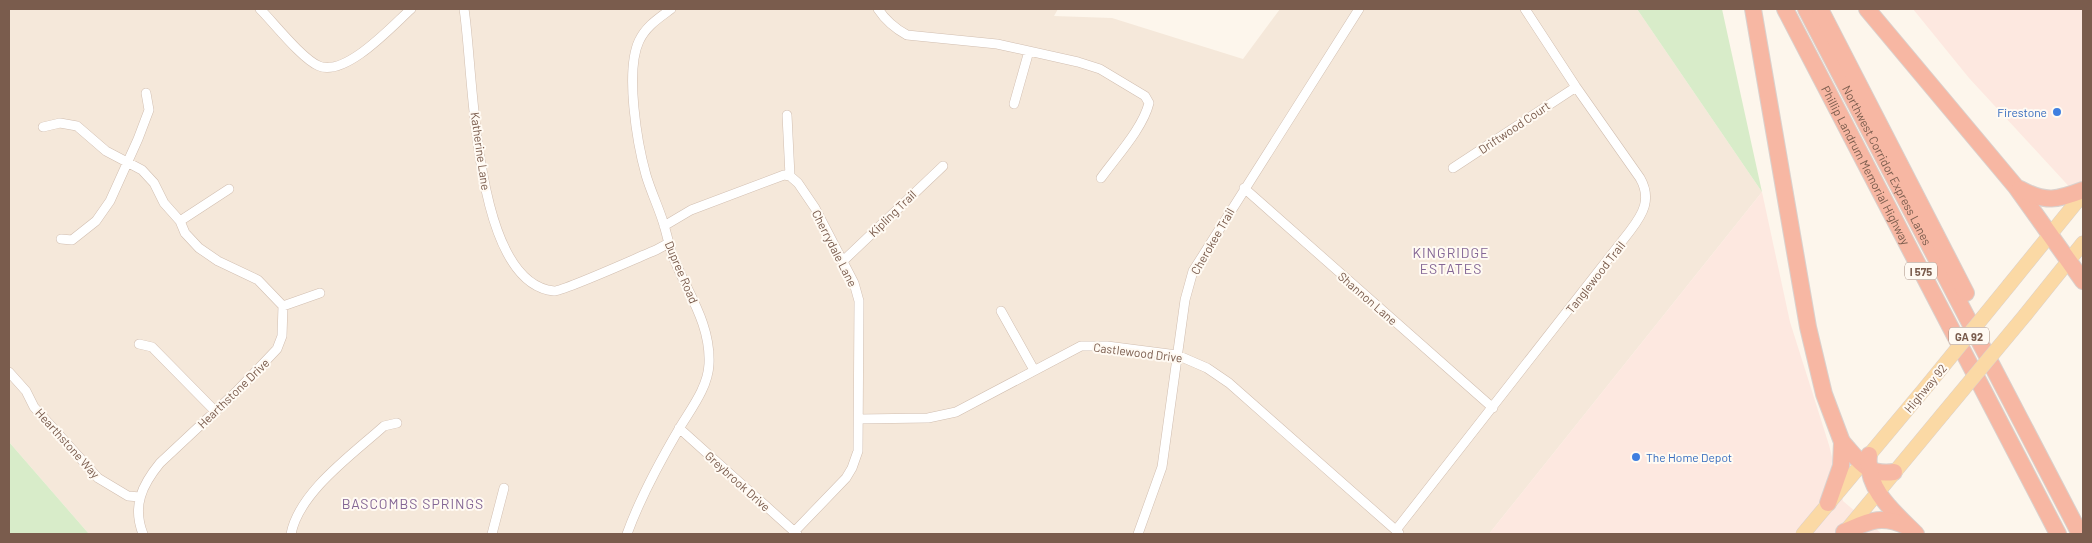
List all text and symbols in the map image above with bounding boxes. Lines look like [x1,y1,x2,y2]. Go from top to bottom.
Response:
street label: Phillip Landrum Memorial Highway [1819,83,1914,247]
street label: Northwest Corridor Express Lanes [1840,83,1935,247]
street label: Driftwood Court [1476,98,1552,156]
place label: Firestone [1997,105,2047,119]
marker: Firestone [2051,106,2063,118]
street label: Katherine Lane [469,111,493,191]
street label: Kipling Trail [865,187,919,239]
street label: Cherokee Trail [1187,205,1237,277]
street label: Cherrydale Lane [810,207,860,289]
street label: Tanglewood Trail [1563,238,1627,316]
street label: Dupree Road [663,239,701,305]
district label: KINGRIDGE ESTATES [1412,244,1490,277]
road number: I 575 [1905,262,1937,280]
street label: Shannon Lane [1336,269,1400,327]
road number: GA 92 [1949,328,1989,344]
street label: Castlewood Drive [1093,340,1183,364]
street label: Hearthstone Drive [194,355,272,431]
street label: Highway 92 [1901,361,1949,415]
street label: Hearthstone Way [33,405,103,481]
street label: Greybrook Drive [703,448,773,514]
place label: The Home Depot [1646,450,1732,464]
marker: The Home Depot [1630,451,1642,463]
district label: BASCOMBS SPRINGS [342,495,484,512]

